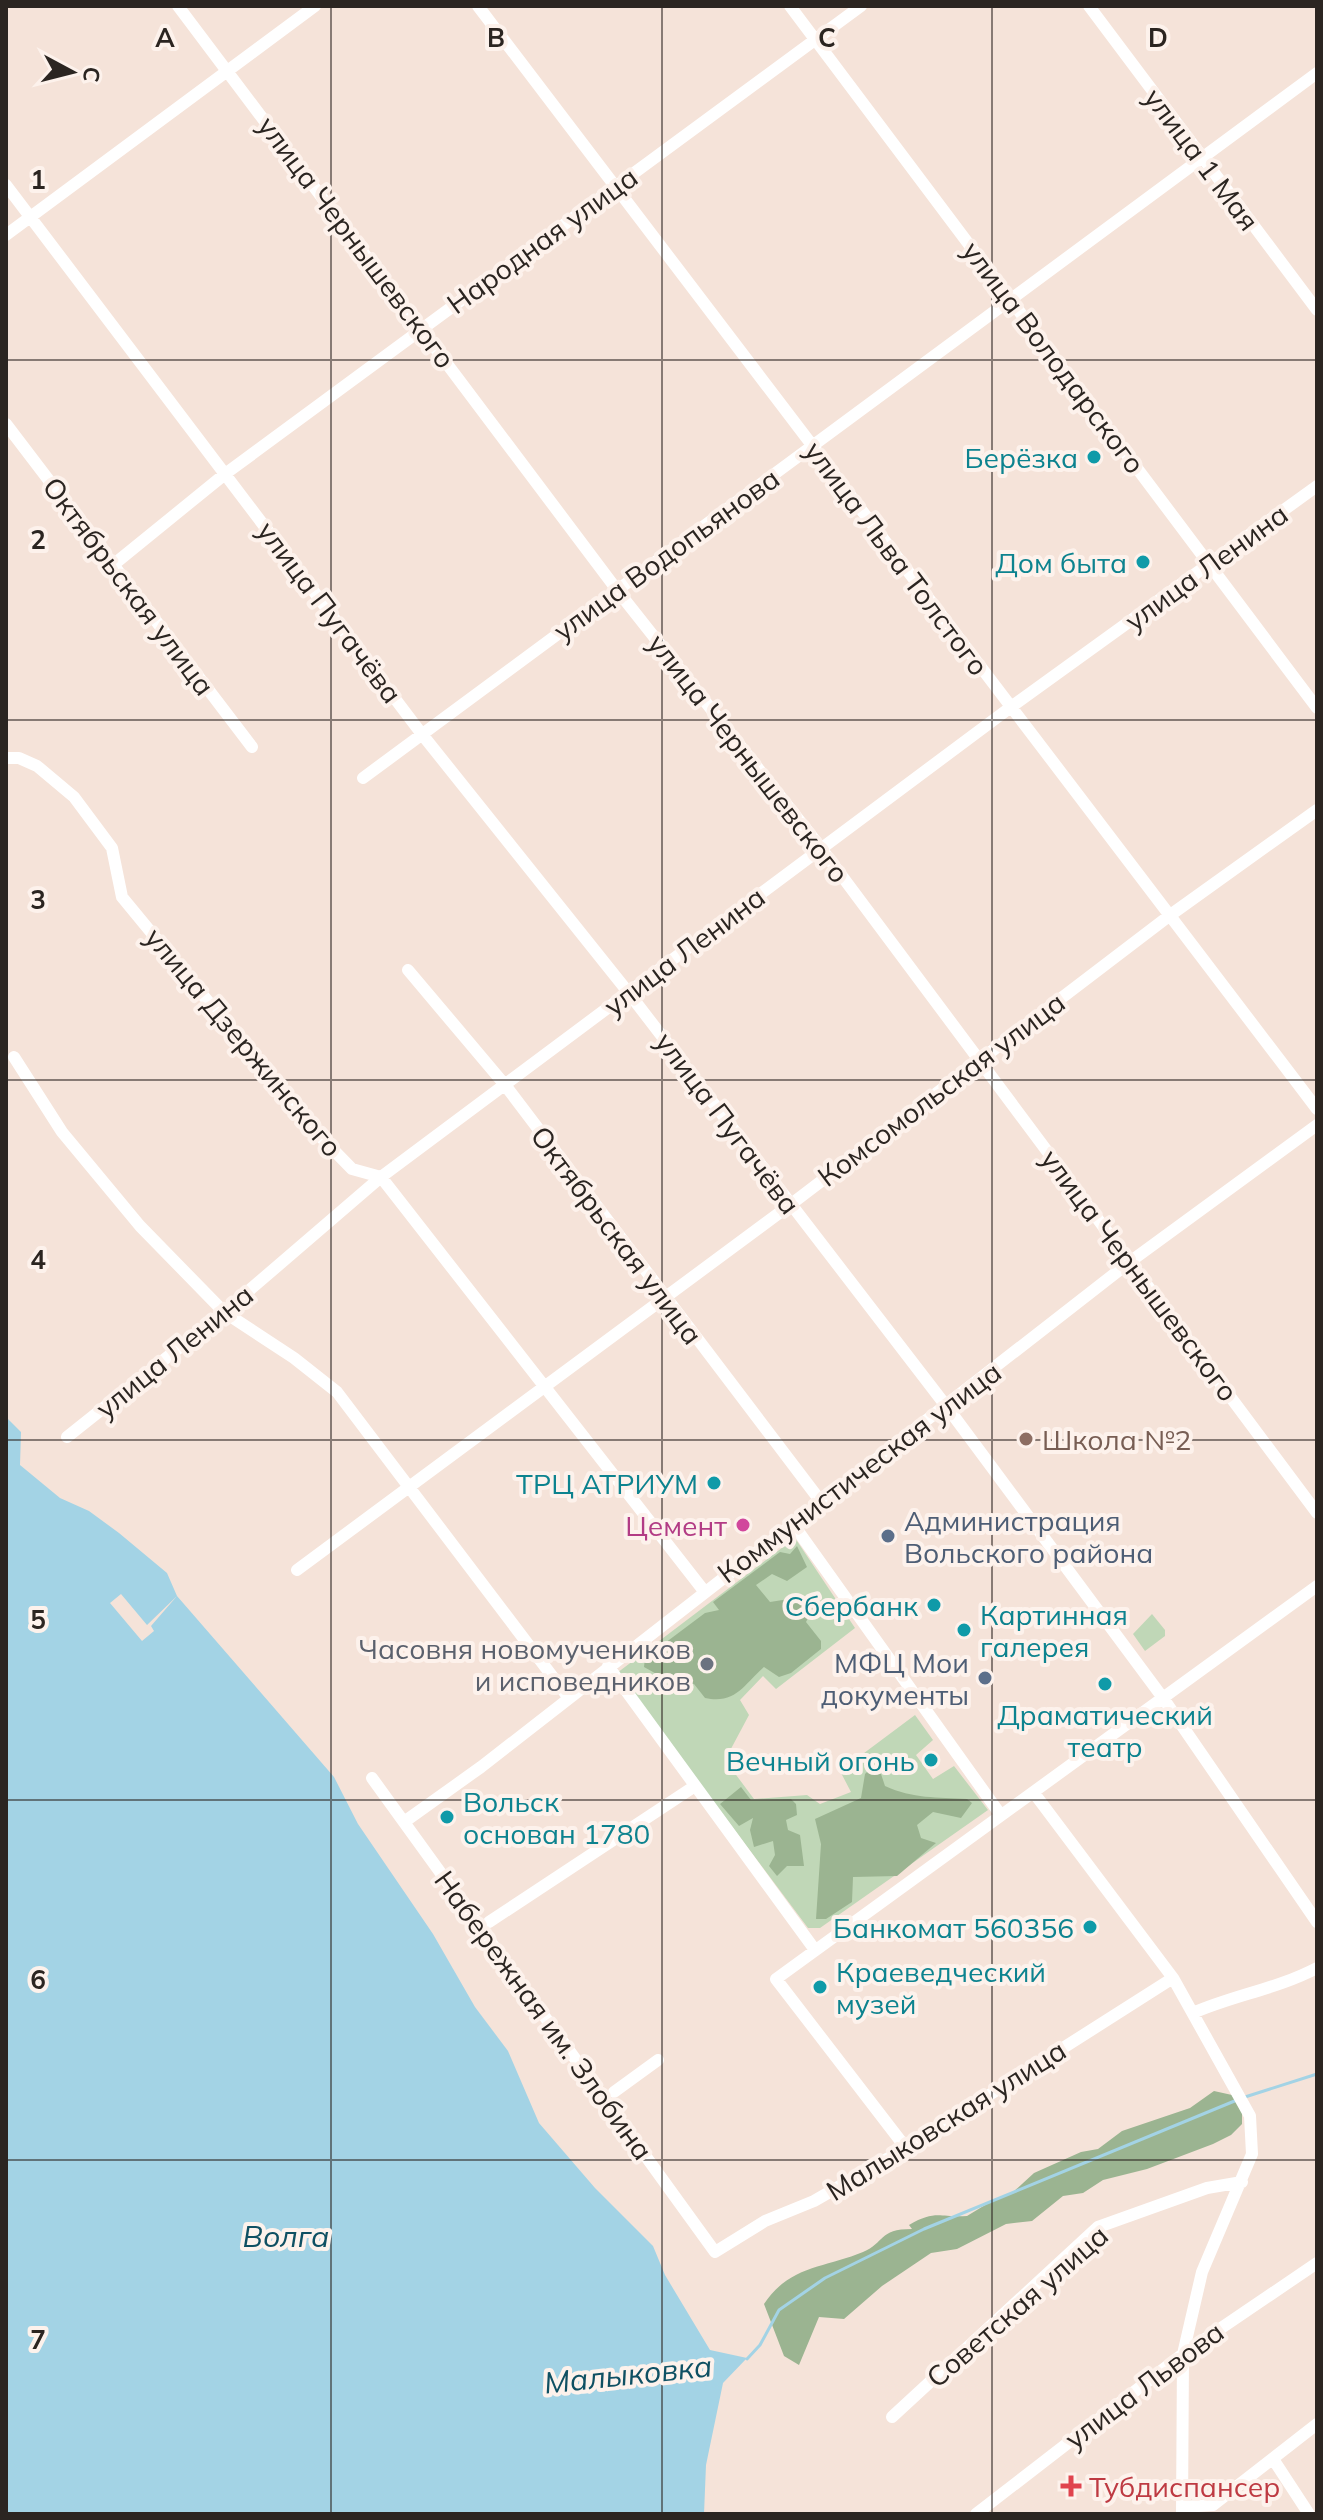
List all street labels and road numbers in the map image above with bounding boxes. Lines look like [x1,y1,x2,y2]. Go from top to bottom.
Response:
street label: улица 1 Мая [1137,81,1267,237]
street label: улица Чернышевского [251,109,463,375]
street label: Народная улица [440,159,644,321]
street label: улица Володарского [955,234,1153,480]
street label: улица Льва Толстого [797,434,997,682]
street label: улица Водопьянова [546,460,786,648]
street label: Октябрьская улица [36,470,222,702]
street label: улица Ленина [1118,496,1294,638]
street label: улица Пугачёва [250,514,410,710]
street label: улица Чернышевского [641,626,857,890]
street label: улица Ленина [596,879,772,1023]
street label: улица Дзержинского [138,920,350,1164]
street label: Комсомольская улица [810,984,1072,1194]
street label: улица Пугачёва [648,1025,808,1221]
street label: Октябрьская улица [524,1119,710,1351]
street label: улица Чернышевского [1034,1142,1246,1408]
street label: улица Ленина [88,1277,260,1425]
street label: Коммунистическая улица [710,1354,1008,1590]
street label: Набережная им. Злобина [427,1864,661,2166]
street label: Малыковская улица [820,2032,1072,2208]
street label: Советская улица [919,2217,1115,2395]
street label: улица Львова [1058,2314,1230,2456]

